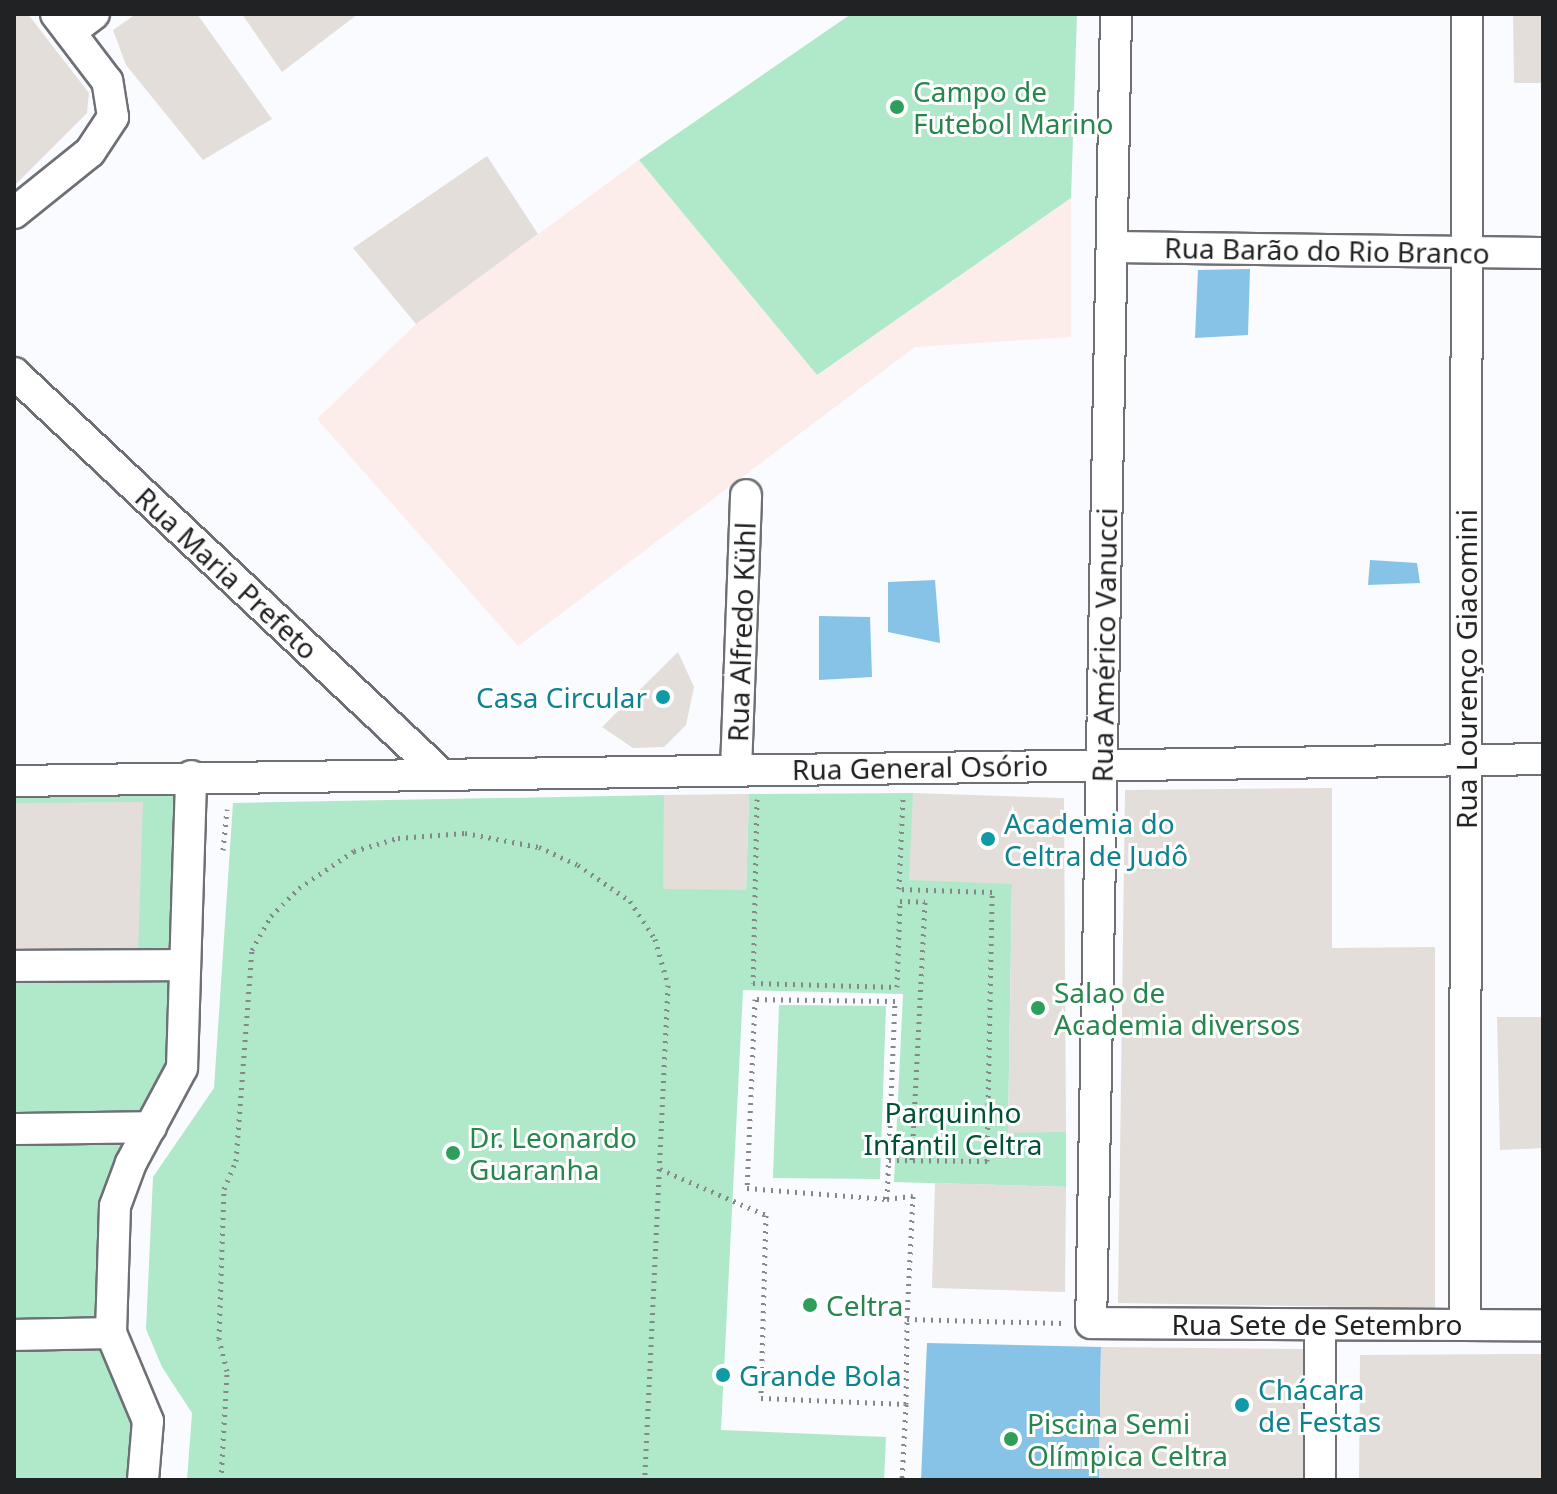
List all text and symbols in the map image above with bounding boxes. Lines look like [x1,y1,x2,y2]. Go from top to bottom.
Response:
place label: Campo de Futebol Marino [913,74,1114,140]
marker: Campo de Futebol Marino [888,98,906,116]
street label: Rua Barão do Rio Branco [1164,230,1490,270]
street label: Rua Maria Prefeto [129,480,325,666]
street label: Rua Américo Vanucci [1085,507,1123,783]
street label: Rua Lourenço Giacomini [1449,509,1483,829]
street label: Rua Alfredo Kühl [720,522,762,742]
place label: Casa Circular [476,680,647,714]
marker: Casa Circular [654,688,672,706]
street label: Rua General Osório [792,748,1048,786]
place label: Academia do Celtra de Judô [1004,806,1188,872]
marker: Academia do Celtra de Judô [979,830,997,848]
place label: Salao de Academia diversos [1054,975,1300,1041]
marker: Salao de Academia diversos [1029,999,1047,1017]
park label: Parquinho Infantil Celtra [864,1095,1042,1161]
place label: Dr. Leonardo Guaranha [469,1120,637,1186]
marker: Dr. Leonardo Guaranha [444,1144,462,1162]
place label: Celtra [826,1288,904,1322]
marker: Celtra [801,1296,819,1314]
street label: Rua Sete de Setembro [1172,1307,1462,1341]
place label: Grande Bola [739,1358,902,1392]
marker: Grande Bola [714,1366,732,1384]
place label: Chácara de Festas [1258,1372,1381,1438]
marker: Chácara de Festas [1233,1396,1251,1414]
place label: Piscina Semi Olímpica Celtra [1027,1406,1228,1472]
marker: Piscina Semi Olímpica Celtra [1002,1430,1020,1448]

